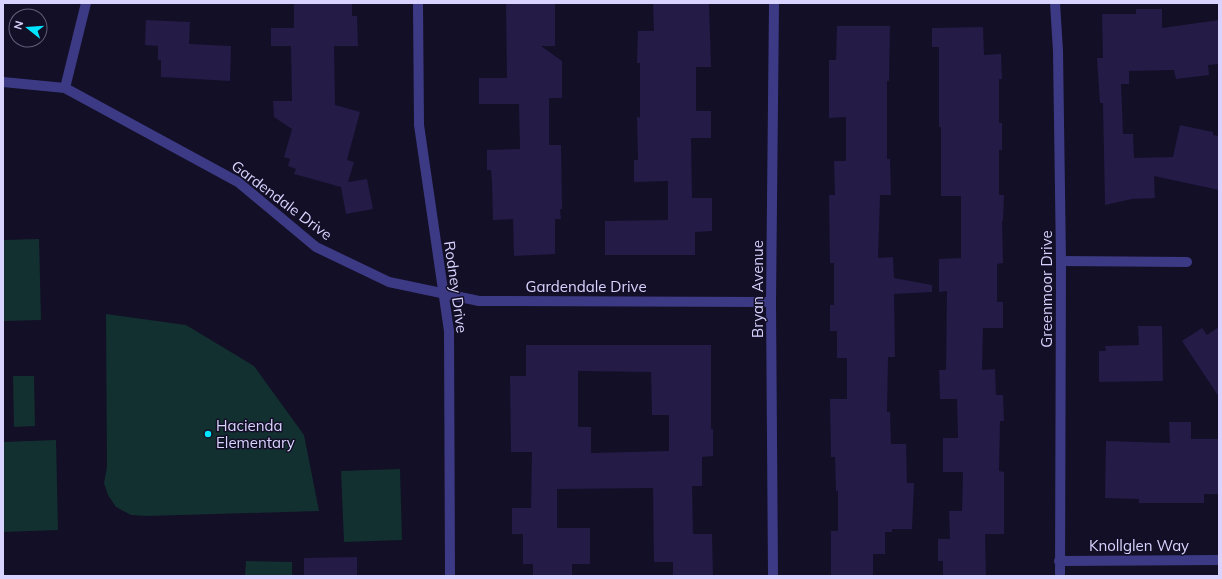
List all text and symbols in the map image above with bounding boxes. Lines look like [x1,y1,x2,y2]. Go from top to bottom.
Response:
north arrow [8,8,48,48]
text: N [11,19,26,31]
street label: Gardendale Drive [228,156,336,244]
street label: Greenmoor Drive [1037,230,1056,348]
street label: Rodney Drive [440,240,472,334]
street label: Bryan Avenue [748,240,767,338]
street label: Gardendale Drive [525,277,647,296]
place label: Hacienda Elementary [216,416,295,452]
marker: Hacienda Elementary [203,429,213,439]
street label: Knollglen Way [1089,536,1189,555]

